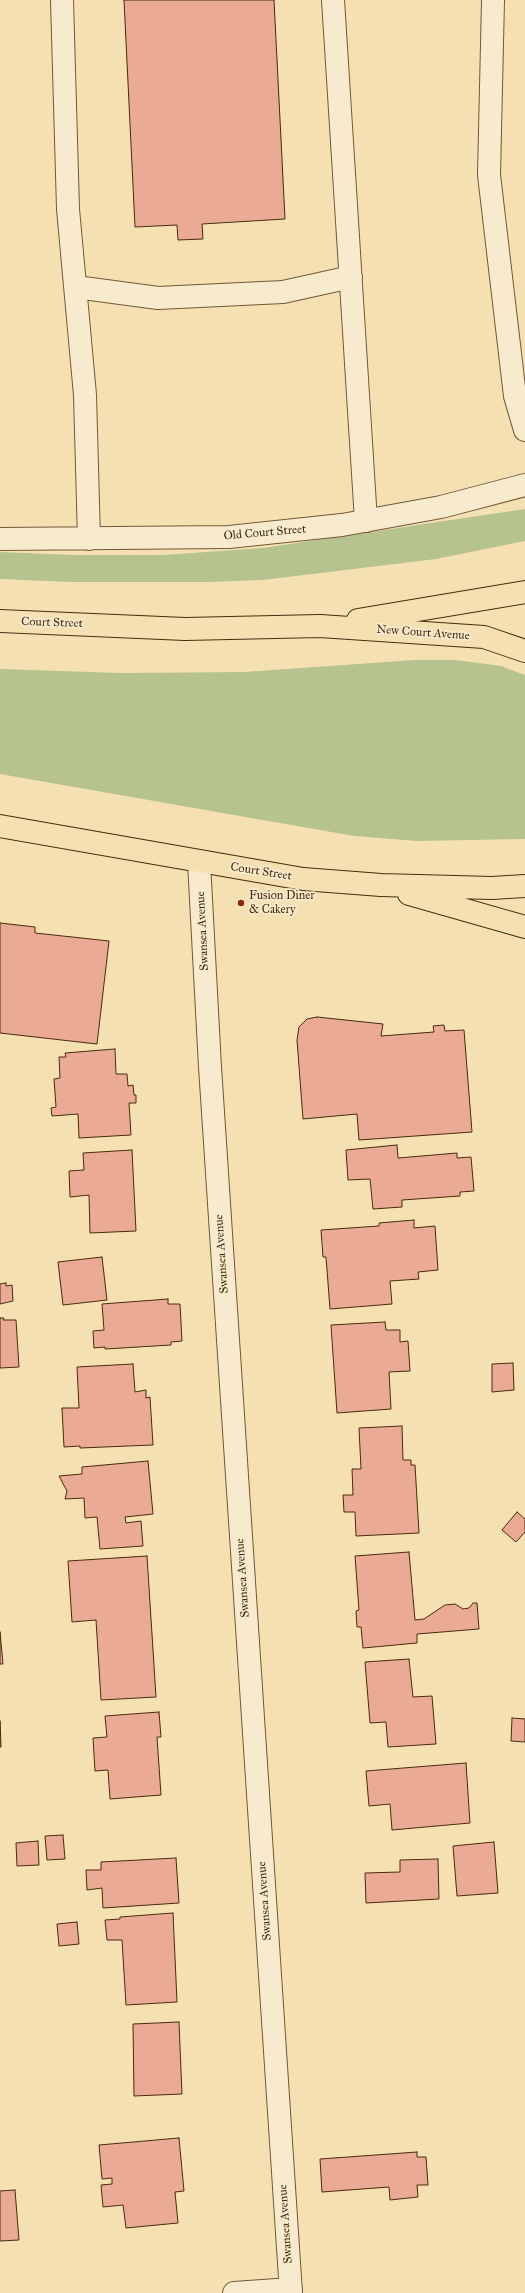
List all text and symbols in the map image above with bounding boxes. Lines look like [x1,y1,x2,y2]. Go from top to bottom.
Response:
street label: Old Court Street [223,522,307,544]
street label: Court Street [21,615,83,631]
street label: New Court Avenue [376,623,470,643]
street label: Court Street [229,860,293,884]
place label: Fusion Diner & Cakery [249,889,315,917]
street label: Swansea Avenue [194,891,212,971]
marker: Fusion Diner & Cakery [236,898,246,908]
street label: Swansea Avenue [212,1214,232,1294]
street label: Swansea Avenue [233,1538,253,1618]
street label: Swansea Avenue [255,1861,275,1941]
street label: Swansea Avenue [276,2184,296,2264]

